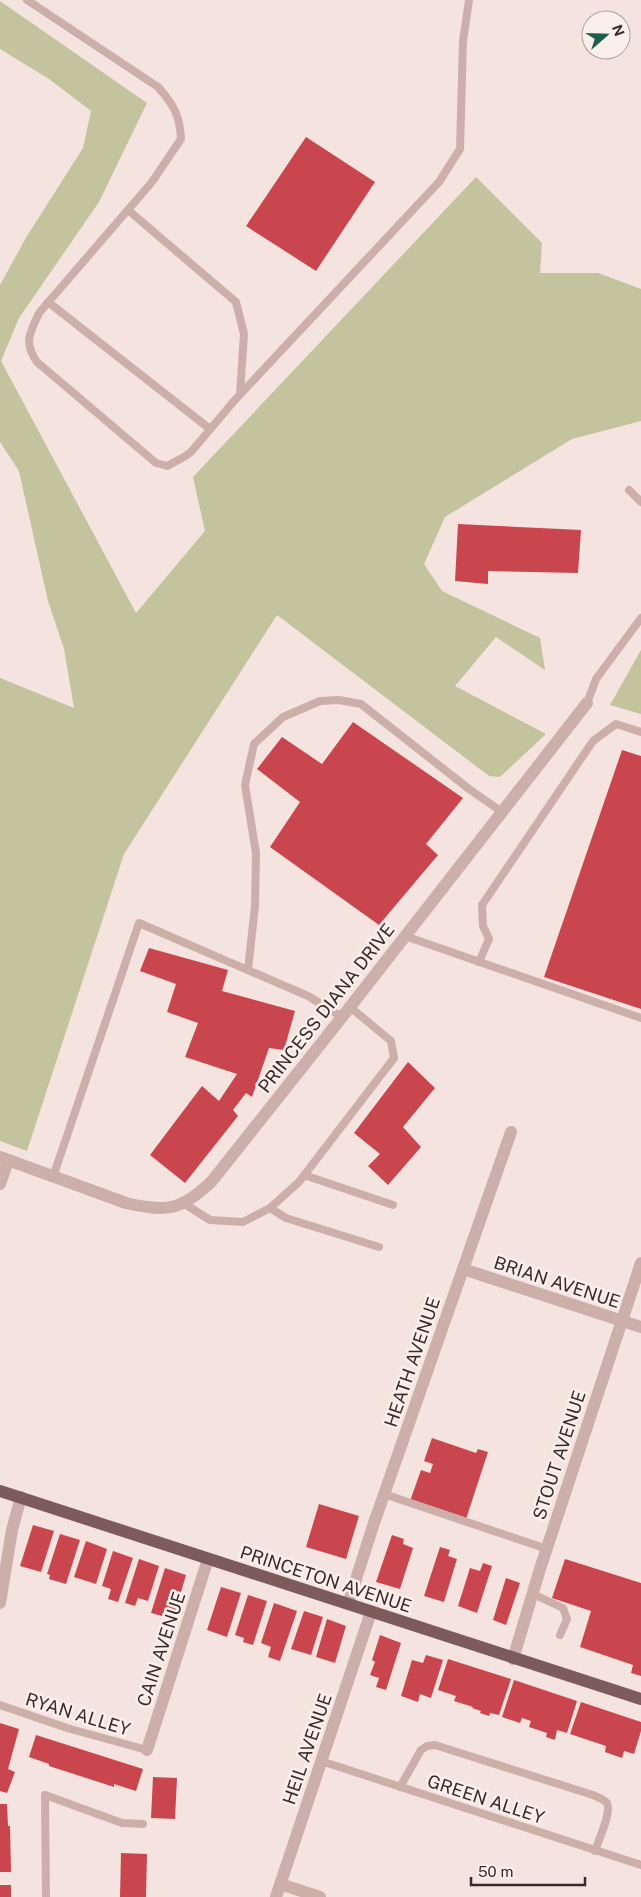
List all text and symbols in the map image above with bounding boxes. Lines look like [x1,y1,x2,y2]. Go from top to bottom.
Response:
north arrow [581,10,631,60]
text: N [609,23,628,38]
street label: PRINCESS DIANA DRIVE [253,919,399,1097]
street label: BRIAN AVENUE [491,1252,623,1312]
street label: HEATH AVENUE [380,1294,444,1430]
street label: STOUT AVENUE [528,1388,590,1522]
street label: PRINCETON AVENUE [238,1541,414,1617]
street label: CAIN AVENUE [133,1589,189,1709]
street label: RYAN ALLEY [23,1688,133,1740]
street label: HEIL AVENUE [278,1691,336,1807]
street label: GREEN ALLEY [425,1770,547,1828]
scale bar [471,1854,585,1886]
text: 50 m [478,1863,513,1880]

